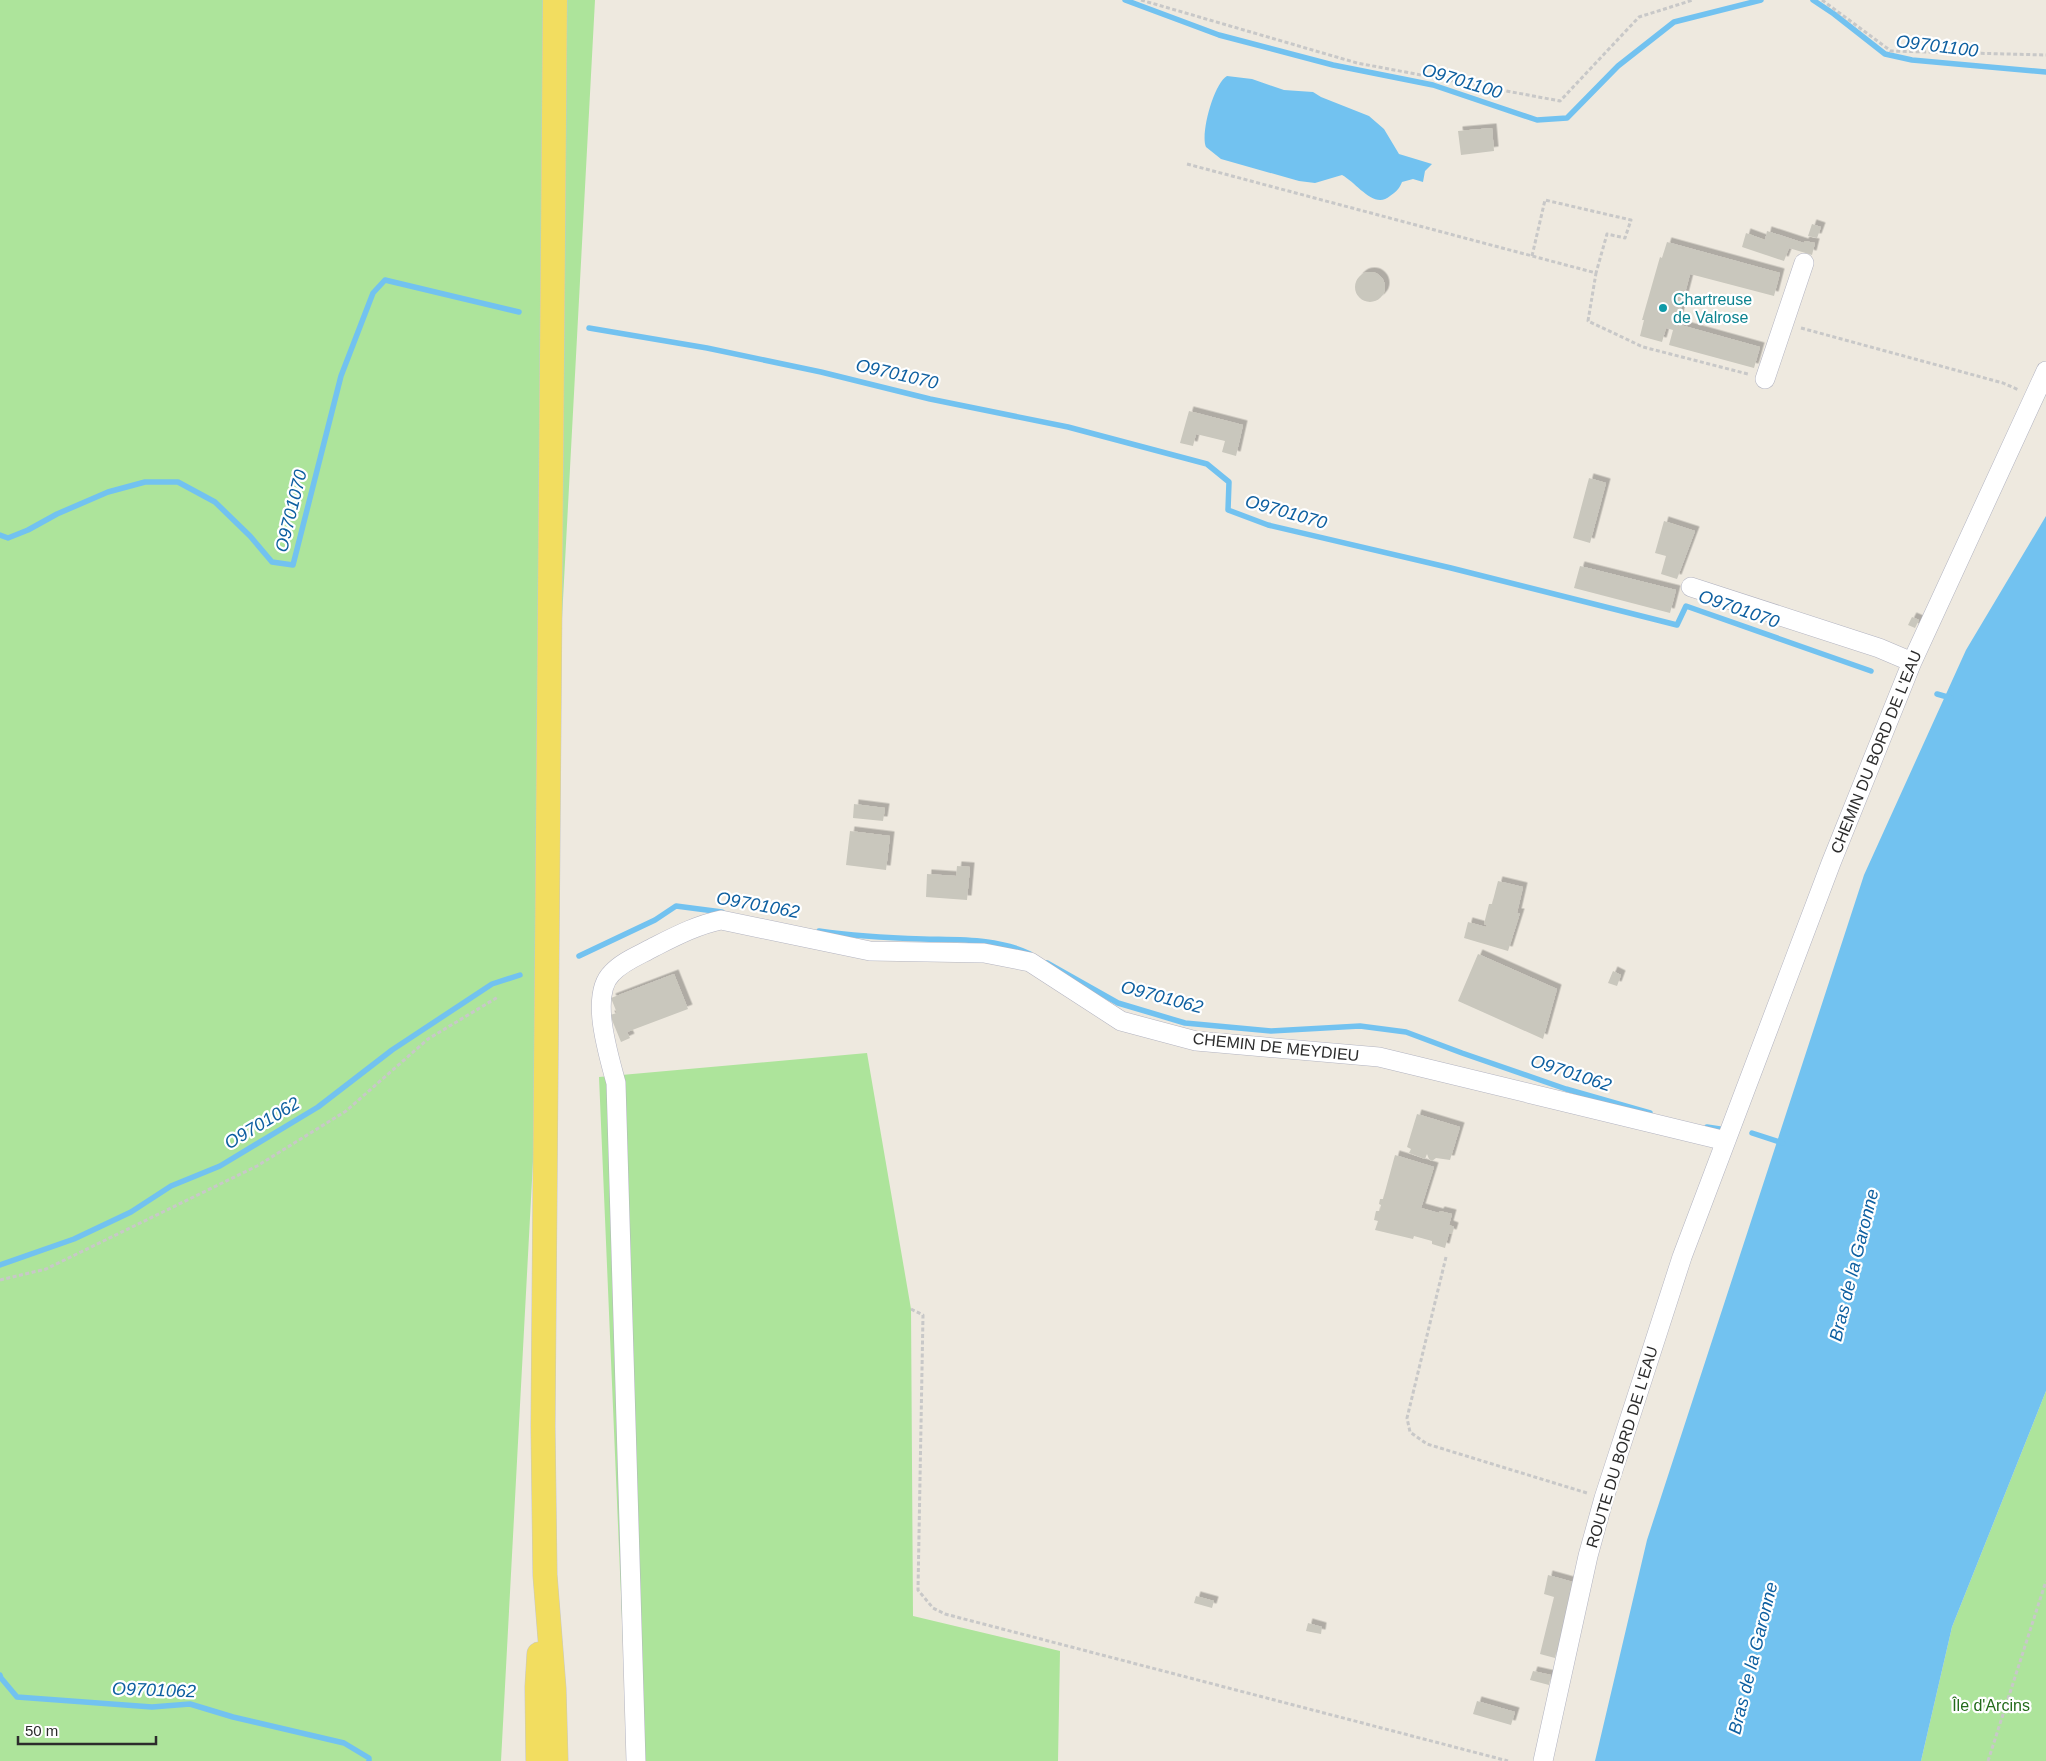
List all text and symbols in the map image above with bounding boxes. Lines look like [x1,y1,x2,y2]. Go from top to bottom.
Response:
water label: O9701100 [1895,31,1979,61]
water label: O9701100 [1420,59,1504,103]
place label: Chartreuse de Valrose [1673,291,1752,326]
marker: Chartreuse de Valrose [1657,302,1669,314]
water label: O9701070 [854,355,940,393]
water label: O9701070 [271,468,311,554]
water label: O9701070 [1243,491,1329,533]
water label: O9701070 [1696,586,1782,632]
street label: CHEMIN DU BORD DE L'EAU [1827,648,1925,856]
water label: O9701062 [715,888,801,922]
water label: O9701062 [1119,976,1205,1018]
street label: CHEMIN DE MEYDIEU [1192,1030,1360,1064]
water label: O9701062 [1528,1050,1614,1096]
water label: O9701062 [221,1093,303,1153]
water label: Bras de la Garonne [1825,1187,1883,1343]
street label: ROUTE DU BORD DE L'EAU [1583,1344,1661,1550]
water label: Bras de la Garonne [1724,1580,1782,1736]
water label: O9701062 [112,1679,196,1701]
park label: Île d'Arcins [1951,1696,2030,1714]
scale bar [18,1714,155,1746]
text: 50 m [25,1722,58,1739]

